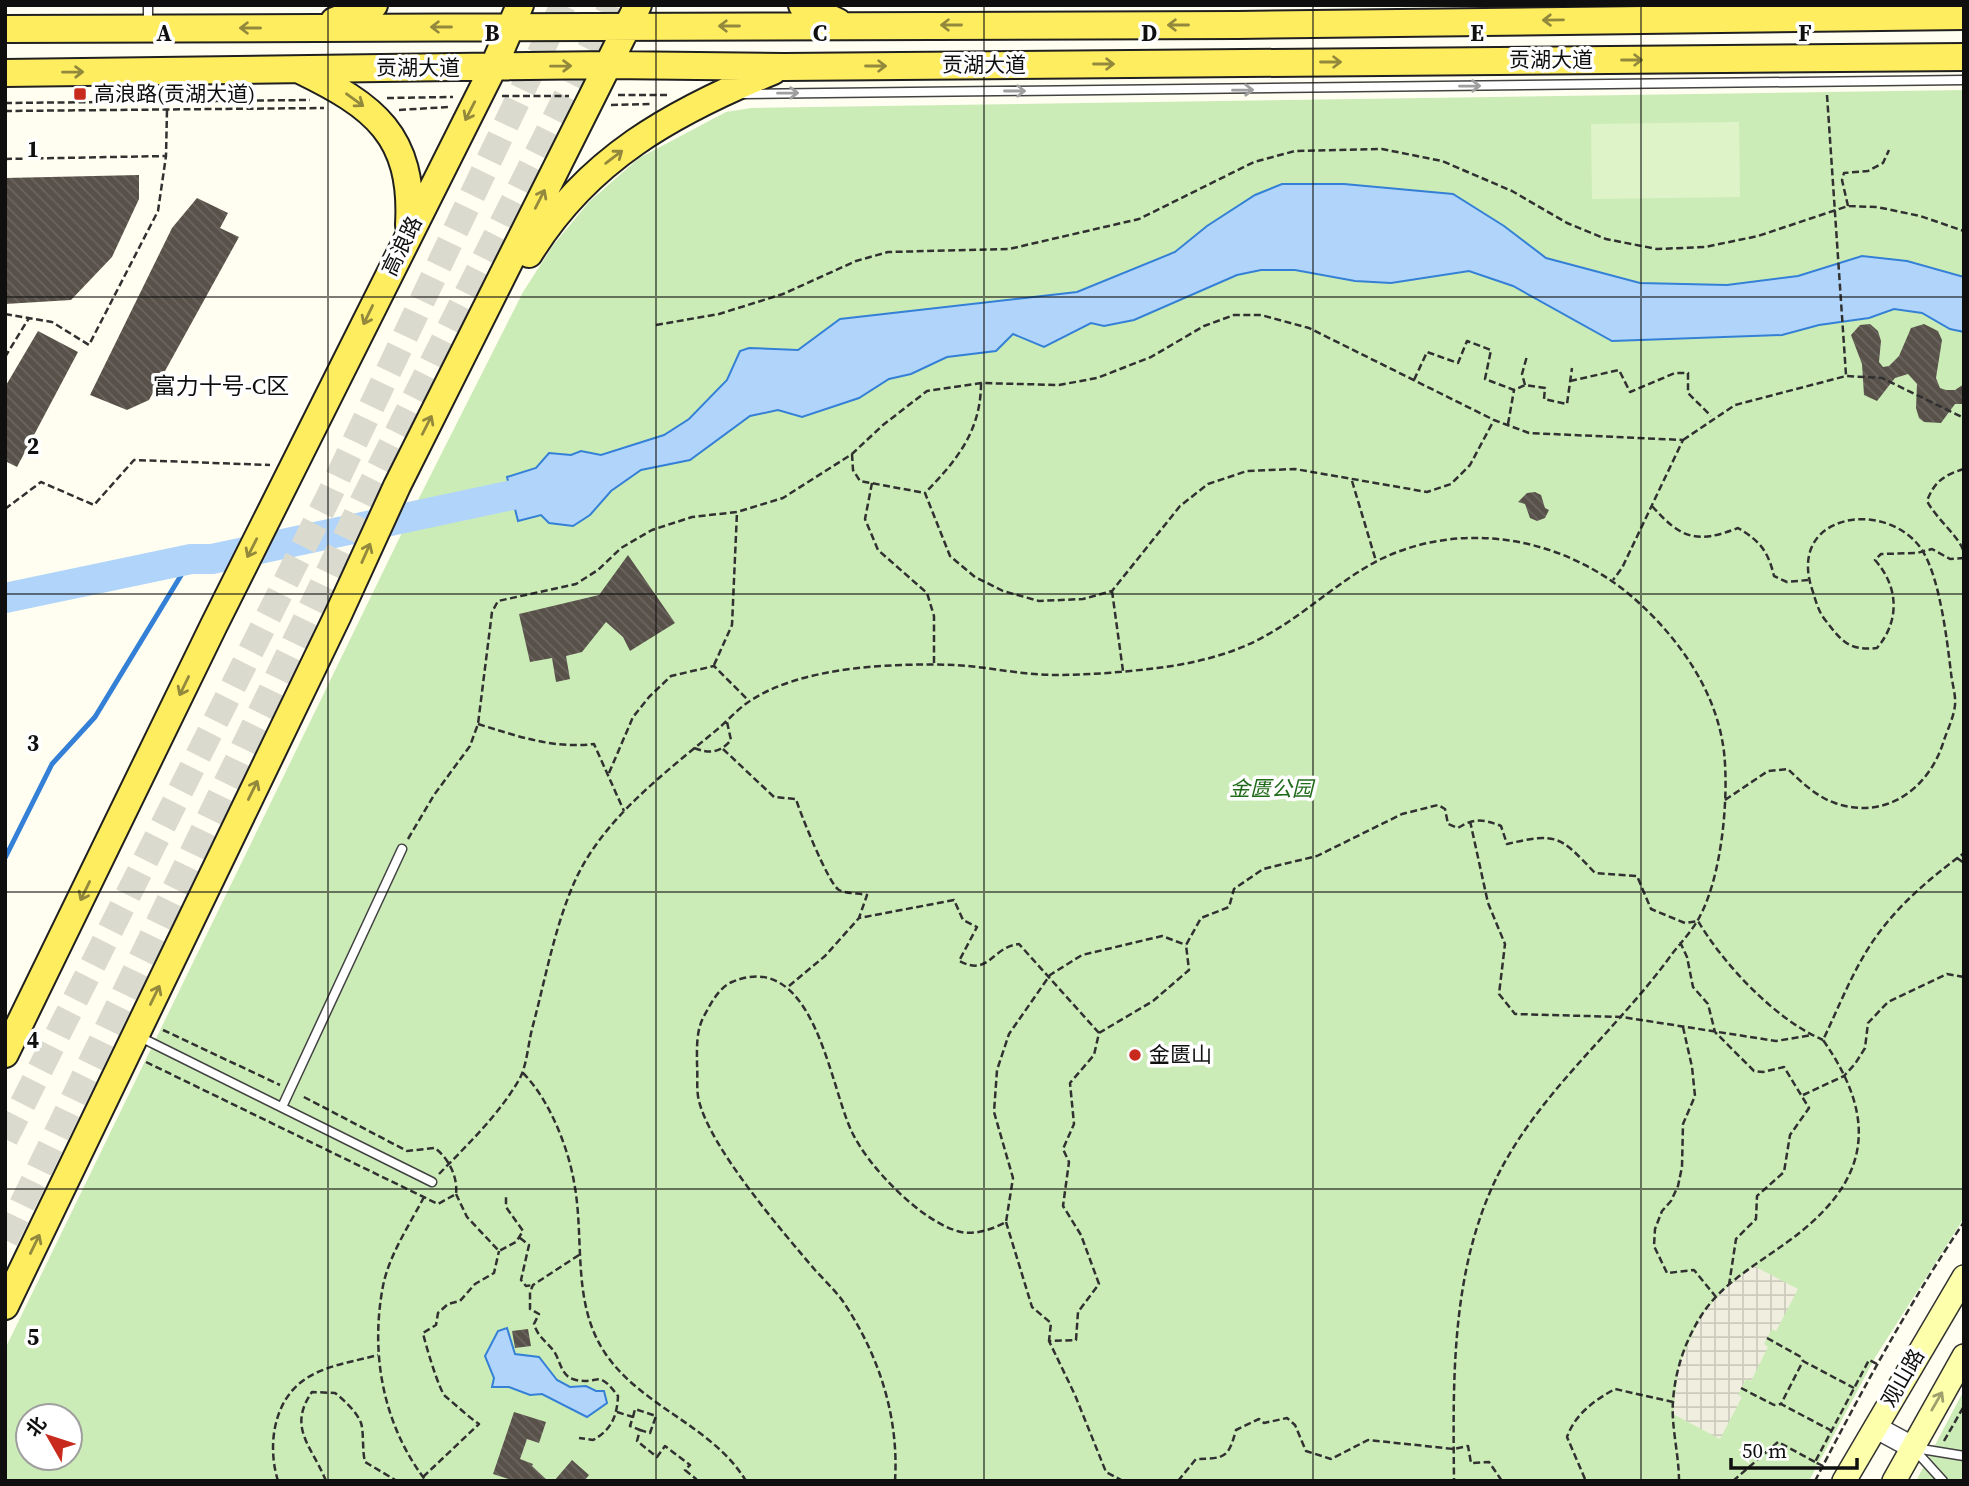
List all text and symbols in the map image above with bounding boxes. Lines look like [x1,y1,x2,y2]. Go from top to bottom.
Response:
one-way arrow [1541,13,1564,26]
text: A [156,17,172,49]
text: B [485,17,500,49]
text: C [813,17,827,49]
text: D [1141,17,1157,49]
text: E [1470,17,1484,49]
text: F [1798,17,1812,49]
one-way arrow [939,18,962,32]
one-way arrow [1167,18,1190,32]
one-way arrow [718,19,741,33]
one-way arrow [430,20,453,34]
one-way arrow [239,21,262,34]
street label: 贡湖大道 [1509,45,1593,74]
street label: 贡湖大道 [942,50,1026,79]
street label: 贡湖大道 [376,53,460,82]
one-way arrow [1620,53,1643,66]
one-way arrow [1319,55,1342,69]
one-way arrow [1092,57,1115,71]
one-way arrow [549,59,572,73]
one-way arrow [864,59,887,73]
one-way arrow [62,65,85,78]
place label: 高浪路(贡湖大道) [94,79,255,108]
one-way arrow [1459,80,1482,93]
one-way arrow [1231,83,1254,97]
one-way arrow [1004,84,1027,98]
marker: 高浪路(贡湖大道) [72,86,88,102]
one-way arrow [776,86,799,99]
one-way arrow [345,93,364,107]
one-way arrow [462,100,476,121]
text: 1 [27,133,39,165]
one-way arrow [604,150,623,165]
one-way arrow [533,190,547,210]
street label: 高浪路 [375,211,428,280]
one-way arrow [361,304,375,325]
district label: 富力十号-C区 [153,370,289,402]
one-way arrow [421,415,435,436]
text: 2 [27,430,39,462]
one-way arrow [245,537,259,558]
one-way arrow [360,543,373,564]
one-way arrow [177,675,191,696]
text: 3 [27,727,39,759]
park label: 金匮公园 [1229,774,1316,803]
one-way arrow [247,780,261,801]
one-way arrow [78,880,91,901]
one-way arrow [148,985,162,1006]
text: 4 [27,1024,39,1056]
place label: 金匮山 [1149,1040,1212,1069]
marker: 金匮山 [1127,1047,1143,1063]
one-way arrow [29,1234,42,1255]
text: 5 [27,1321,39,1353]
street label: 观山路 [1874,1343,1931,1412]
one-way arrow [1931,1391,1944,1412]
north arrow [14,1402,84,1472]
text: 北 [20,1411,52,1442]
scale bar [1731,1426,1857,1470]
text: 50 m [1742,1436,1787,1465]

